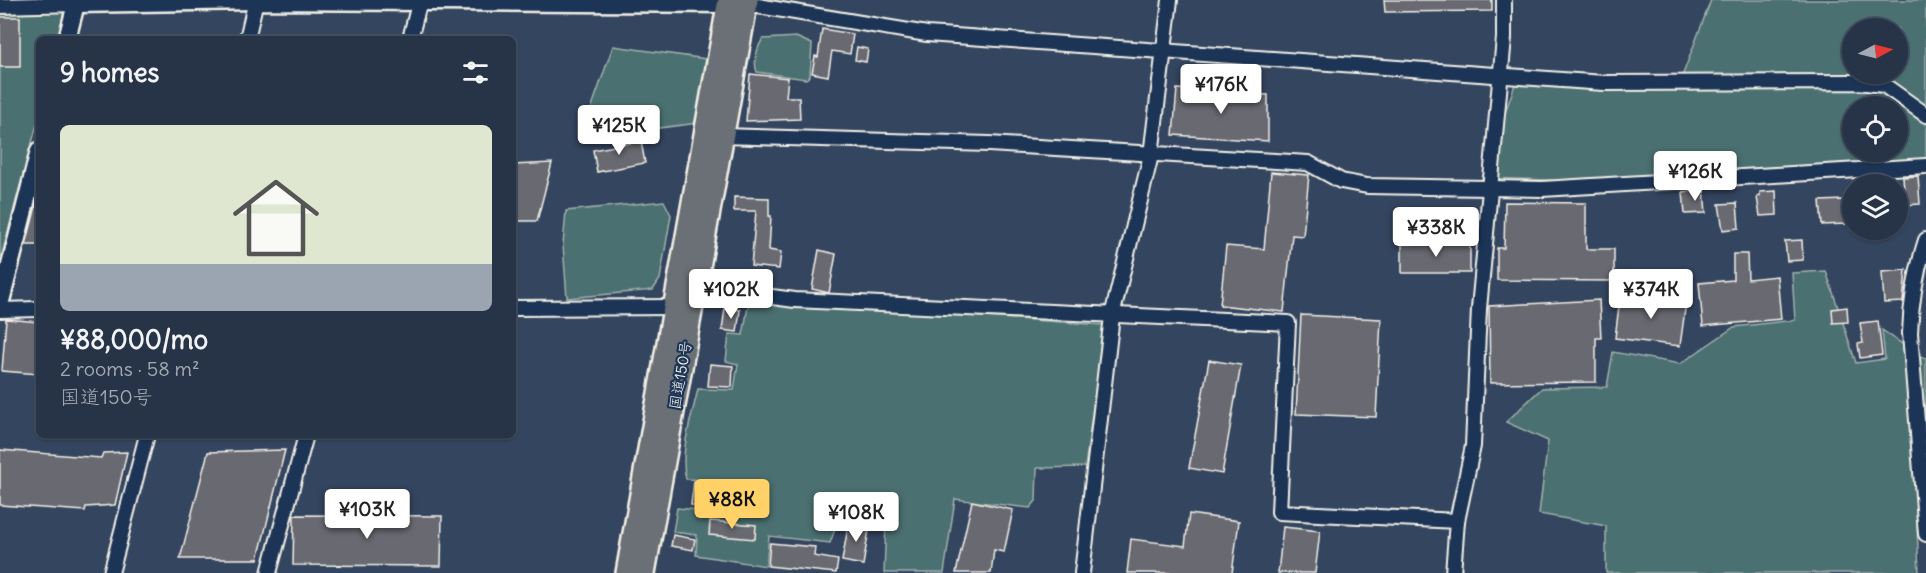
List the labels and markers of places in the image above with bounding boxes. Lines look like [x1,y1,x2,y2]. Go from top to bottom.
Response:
pin: ¥176K [1179,64,1263,115]
pin: ¥125K [577,105,661,156]
pin: ¥126K [1653,151,1737,202]
pin: ¥338K [1394,207,1478,258]
pin: ¥102K [689,269,773,320]
pin: ¥374K [1609,269,1693,320]
pin: ¥88K [696,479,768,530]
pin: ¥103K [325,489,409,540]
pin: ¥108K [814,492,898,543]

